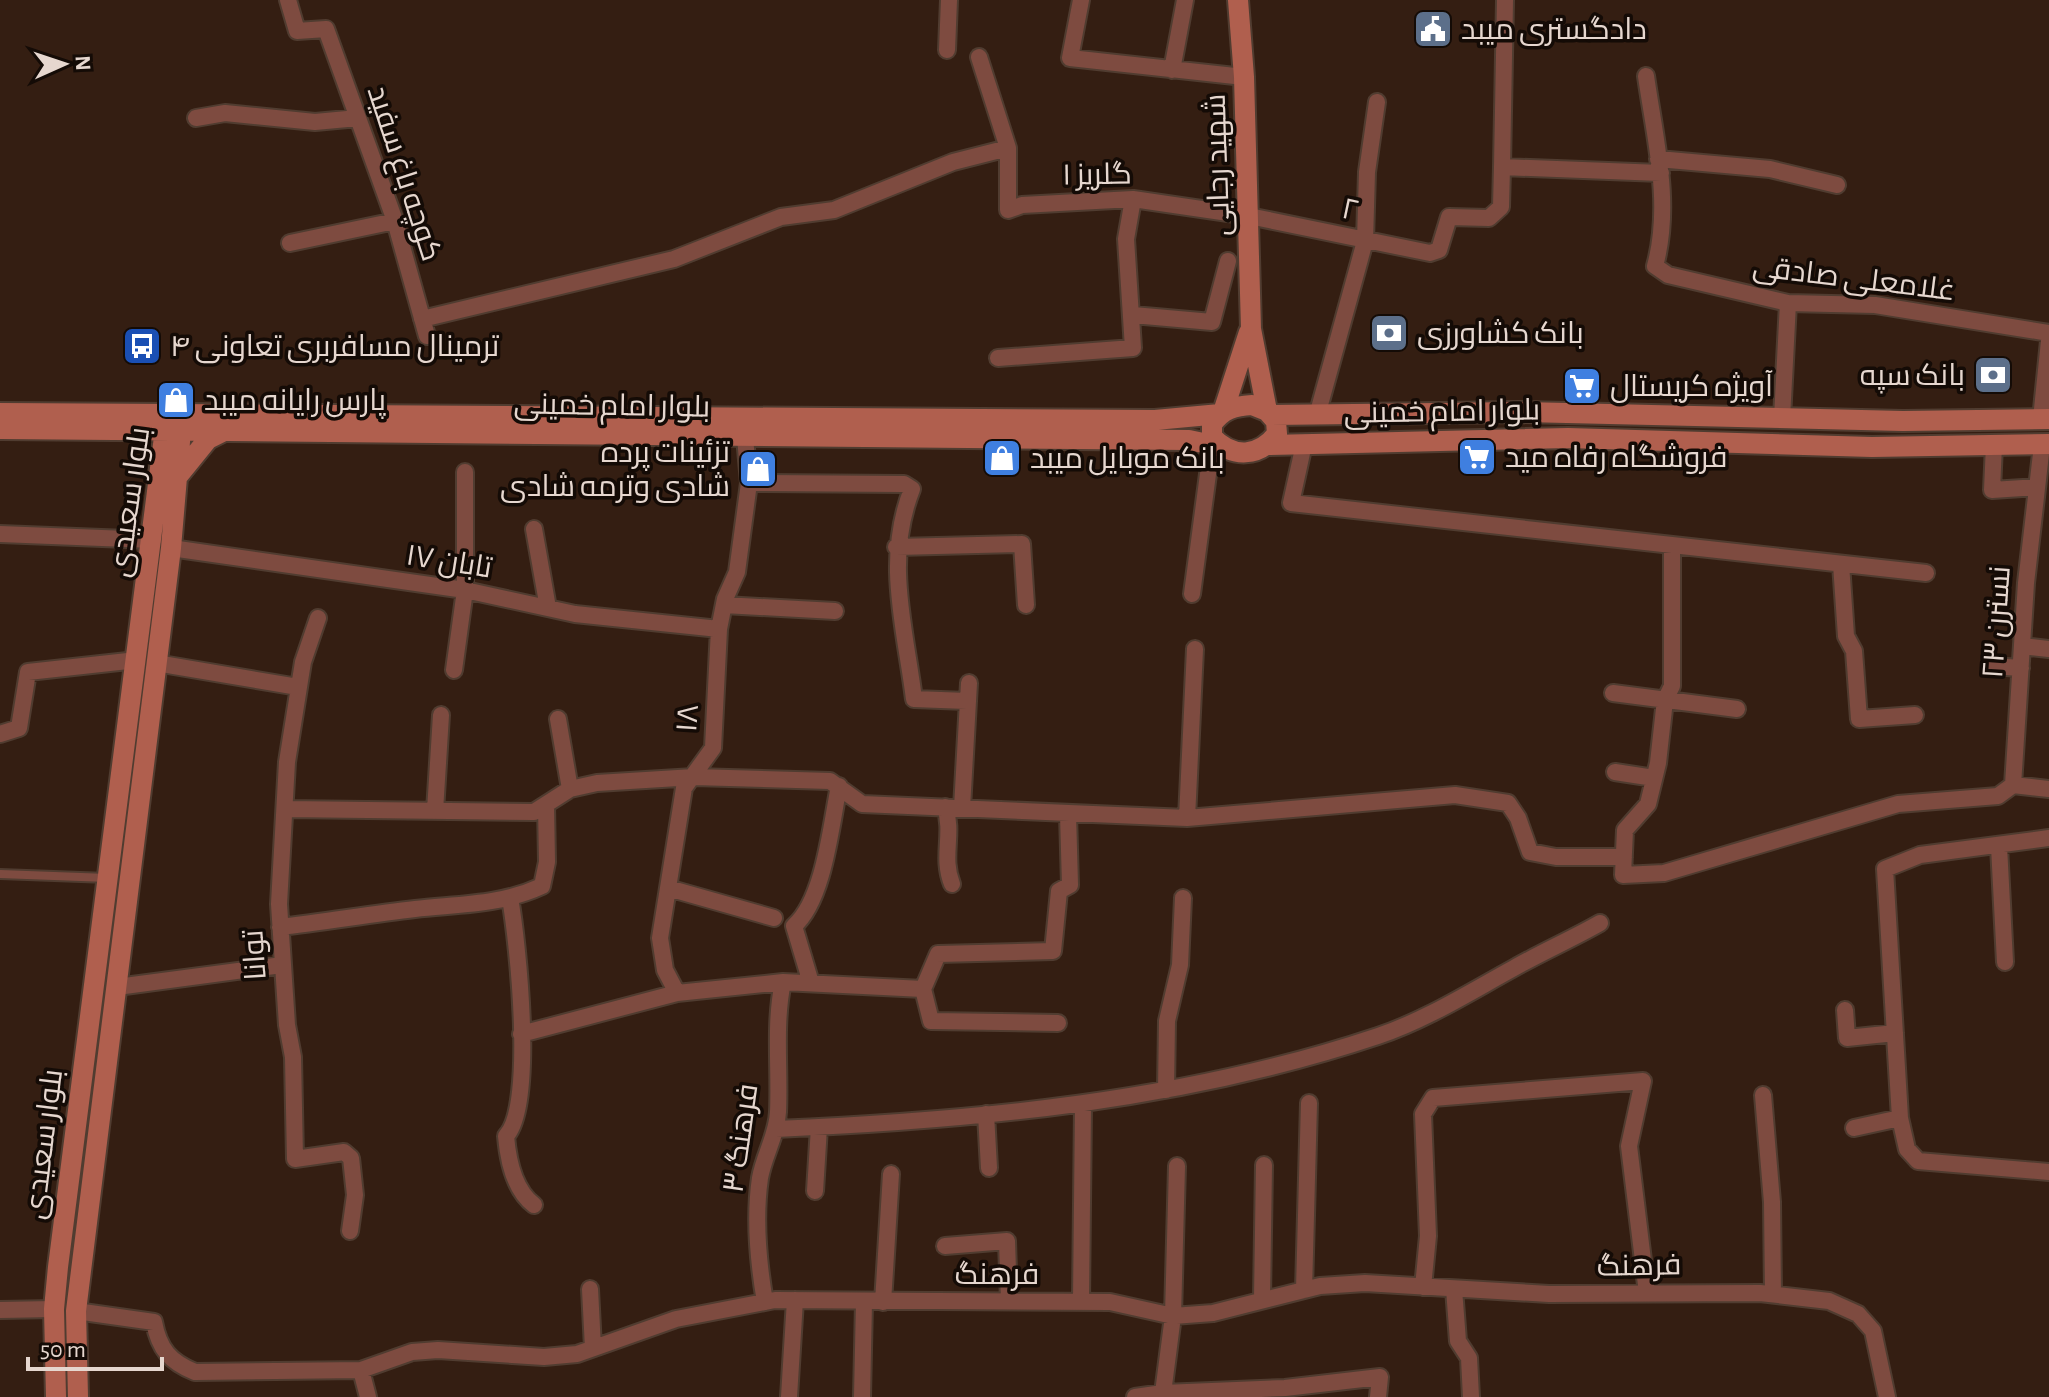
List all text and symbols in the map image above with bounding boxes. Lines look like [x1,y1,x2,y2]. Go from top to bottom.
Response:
public building icon: دادگستری میبد [1412,8,1454,50]
place label: دادگستری میبد [1461,15,1647,46]
north arrow [24,24,104,104]
text: N [72,55,94,71]
street label: کوچه باغ سفید [358,82,446,266]
street label: شهید رجایی [1201,93,1237,237]
street label: گلریز ۱ [1062,159,1132,192]
street label: ۲ [1339,194,1361,226]
street label: غلامعلی صادقی [1751,252,1957,308]
bank icon: بانک کشاورزی [1368,312,1410,354]
place label: بانک کشاورزی [1417,319,1584,350]
bus stop icon: ترمینال مسافربری تعاونی ۴ [121,325,163,367]
place label: ترمینال مسافربری تعاونی ۴ [170,332,499,364]
bank icon: بانک سپه [1972,354,2014,396]
place label: بانک سپه [1860,361,1965,394]
supermarket icon: آویژه کریستال [1561,365,1603,407]
place label: آویژه کریستال [1610,370,1773,403]
shop icon: پارس رایانه میبد [155,379,197,421]
place label: پارس رایانه میبد [204,386,386,419]
street label: بلوار امام خمینی [513,389,710,427]
street label: بلوار امام خمینی [1344,395,1541,433]
street label: بلوار سعیدی [105,425,156,579]
supermarket icon: فروشگاه رفاه مید [1456,436,1498,478]
shop icon: بانک موبایل میبد [981,437,1023,479]
place label: تزئینات پرده شادی وترمه شادی [500,438,730,503]
place label: فروشگاه رفاه مید [1505,443,1727,474]
place label: بانک موبایل میبد [1030,444,1225,476]
shop icon: تزئینات پرده شادی وترمه شادی [737,448,779,490]
street label: تابان ۱۷ [404,540,494,585]
street label: نسترن ۲۳ [1978,565,2017,679]
street label: ۱۸ [672,703,704,733]
street label: توانا [238,929,273,981]
street label: بلوار سعیدی [20,1067,69,1221]
street label: فرهنگ ۳ [719,1082,764,1195]
street label: فرهنگ [1597,1250,1682,1283]
street label: فرهنگ [955,1260,1039,1291]
scale bar [28,1321,162,1371]
text: 50 m [40,1338,86,1362]

